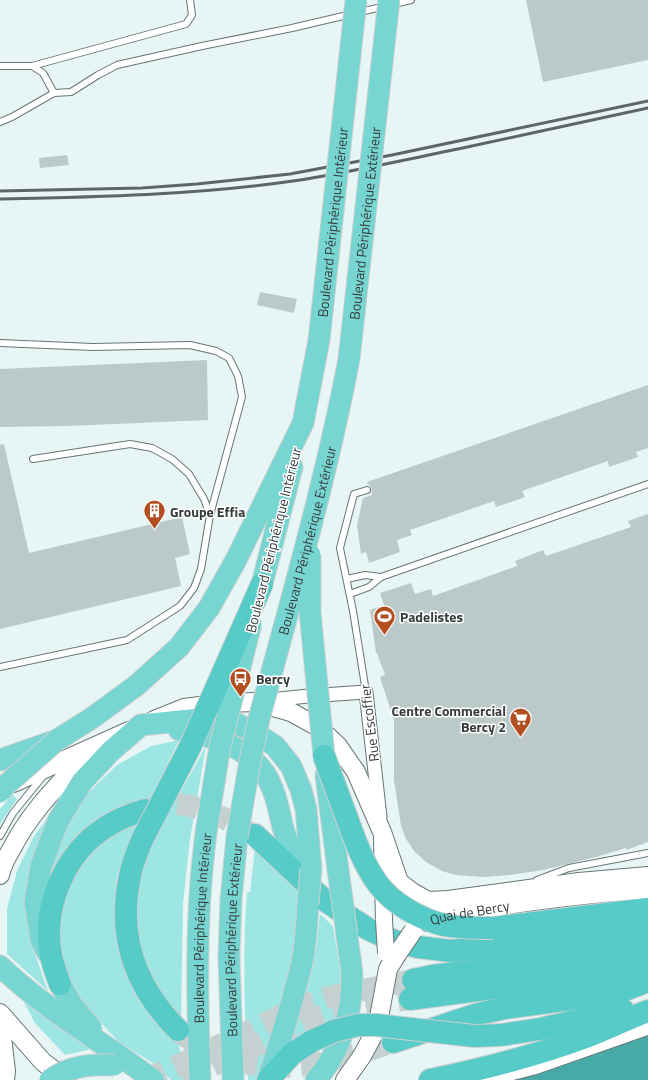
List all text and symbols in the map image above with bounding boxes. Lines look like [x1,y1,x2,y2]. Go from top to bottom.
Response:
street label: Boulevard Périphérique Extérieur [343,125,385,321]
street label: Boulevard Périphérique Intérieur [311,126,353,318]
street label: Boulevard Périphérique Extérieur [272,444,341,637]
street label: Boulevard Périphérique Intérieur [240,445,306,635]
building icon: Groupe Effia [142,498,168,531]
place label: Groupe Effia [170,501,245,522]
sports icon: Padelistes [372,603,398,636]
place label: Padelistes [400,606,463,627]
bus stop icon: Bercy [228,665,254,698]
place label: Bercy [256,668,290,689]
street label: Rue Escoffier [354,683,384,763]
place label: Centre Commercial Bercy 2 [392,700,506,737]
supermarket icon: Centre Commercial Bercy 2 [508,705,534,738]
street label: Boulevard Périphérique Intérieur [187,831,216,1024]
street label: Boulevard Périphérique Extérieur [218,842,247,1037]
street label: Quai de Bercy [426,894,511,930]

